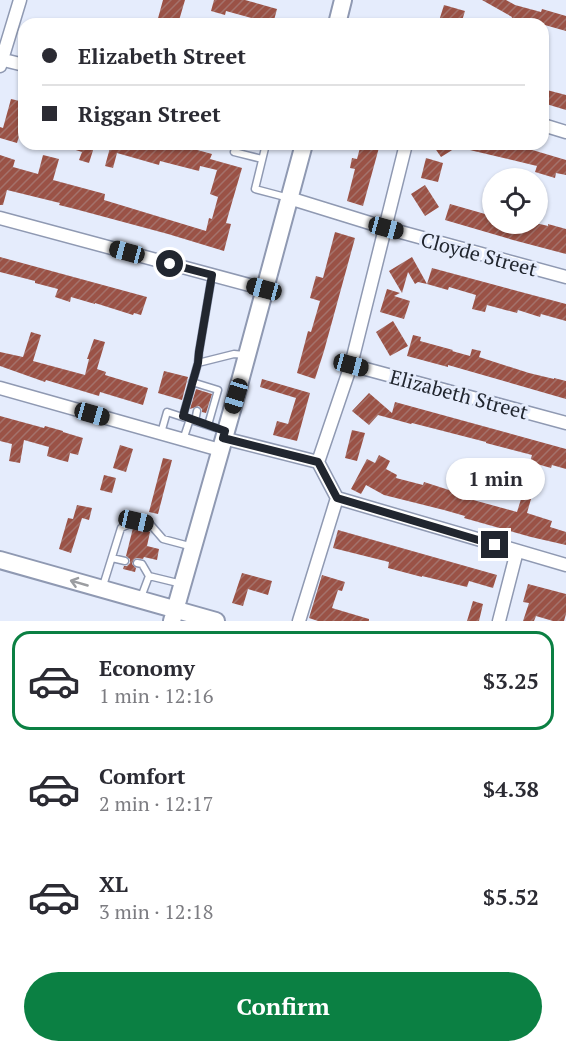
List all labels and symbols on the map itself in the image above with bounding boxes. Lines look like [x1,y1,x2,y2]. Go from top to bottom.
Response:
car [366,215,406,241]
street label: Cloyde Street [418,226,541,283]
car [107,239,147,265]
route start [156,250,183,277]
car [244,276,284,302]
car [331,352,371,378]
street label: Elizabeth Street [387,363,532,426]
car [222,376,250,416]
car [72,400,112,428]
callout: 1 min [446,458,544,500]
car [116,508,156,534]
route end [481,531,508,558]
one-way arrow [70,577,89,588]

